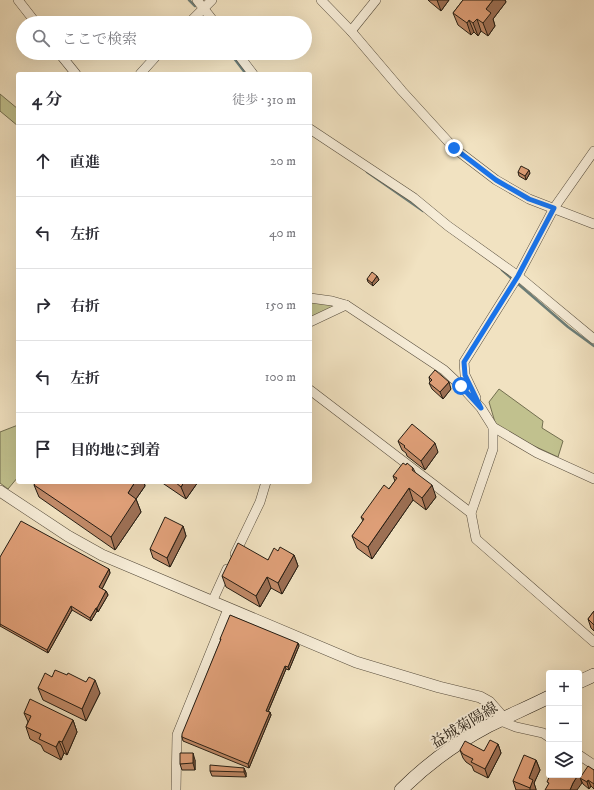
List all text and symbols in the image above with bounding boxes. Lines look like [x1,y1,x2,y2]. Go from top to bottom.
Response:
search box [16,16,312,60]
icon: search [30,27,52,49]
text: ここで検索 [62,30,137,49]
text: 4 分 [32,89,62,111]
text: 徒歩 · 310 m [232,92,296,108]
route end [445,139,463,157]
icon: ahead [32,150,54,172]
text: 直進 [70,153,100,172]
text: 20 m [270,153,296,169]
icon: left [32,222,54,244]
text: 左折 [70,225,100,244]
text: 40 m [269,225,296,241]
icon: right [32,294,54,316]
text: 右折 [70,297,100,316]
text: 150 m [265,297,296,313]
icon: left [32,366,54,388]
text: 左折 [70,369,100,388]
text: 100 m [265,369,296,385]
route start [452,377,470,395]
icon: arrive [32,438,54,460]
text: 目的地に到着 [70,441,160,460]
map controls [546,670,582,778]
button: + [546,670,582,706]
street label: 益城菊陽線 [427,698,501,753]
button: − [546,706,582,742]
button: layers [546,742,582,778]

